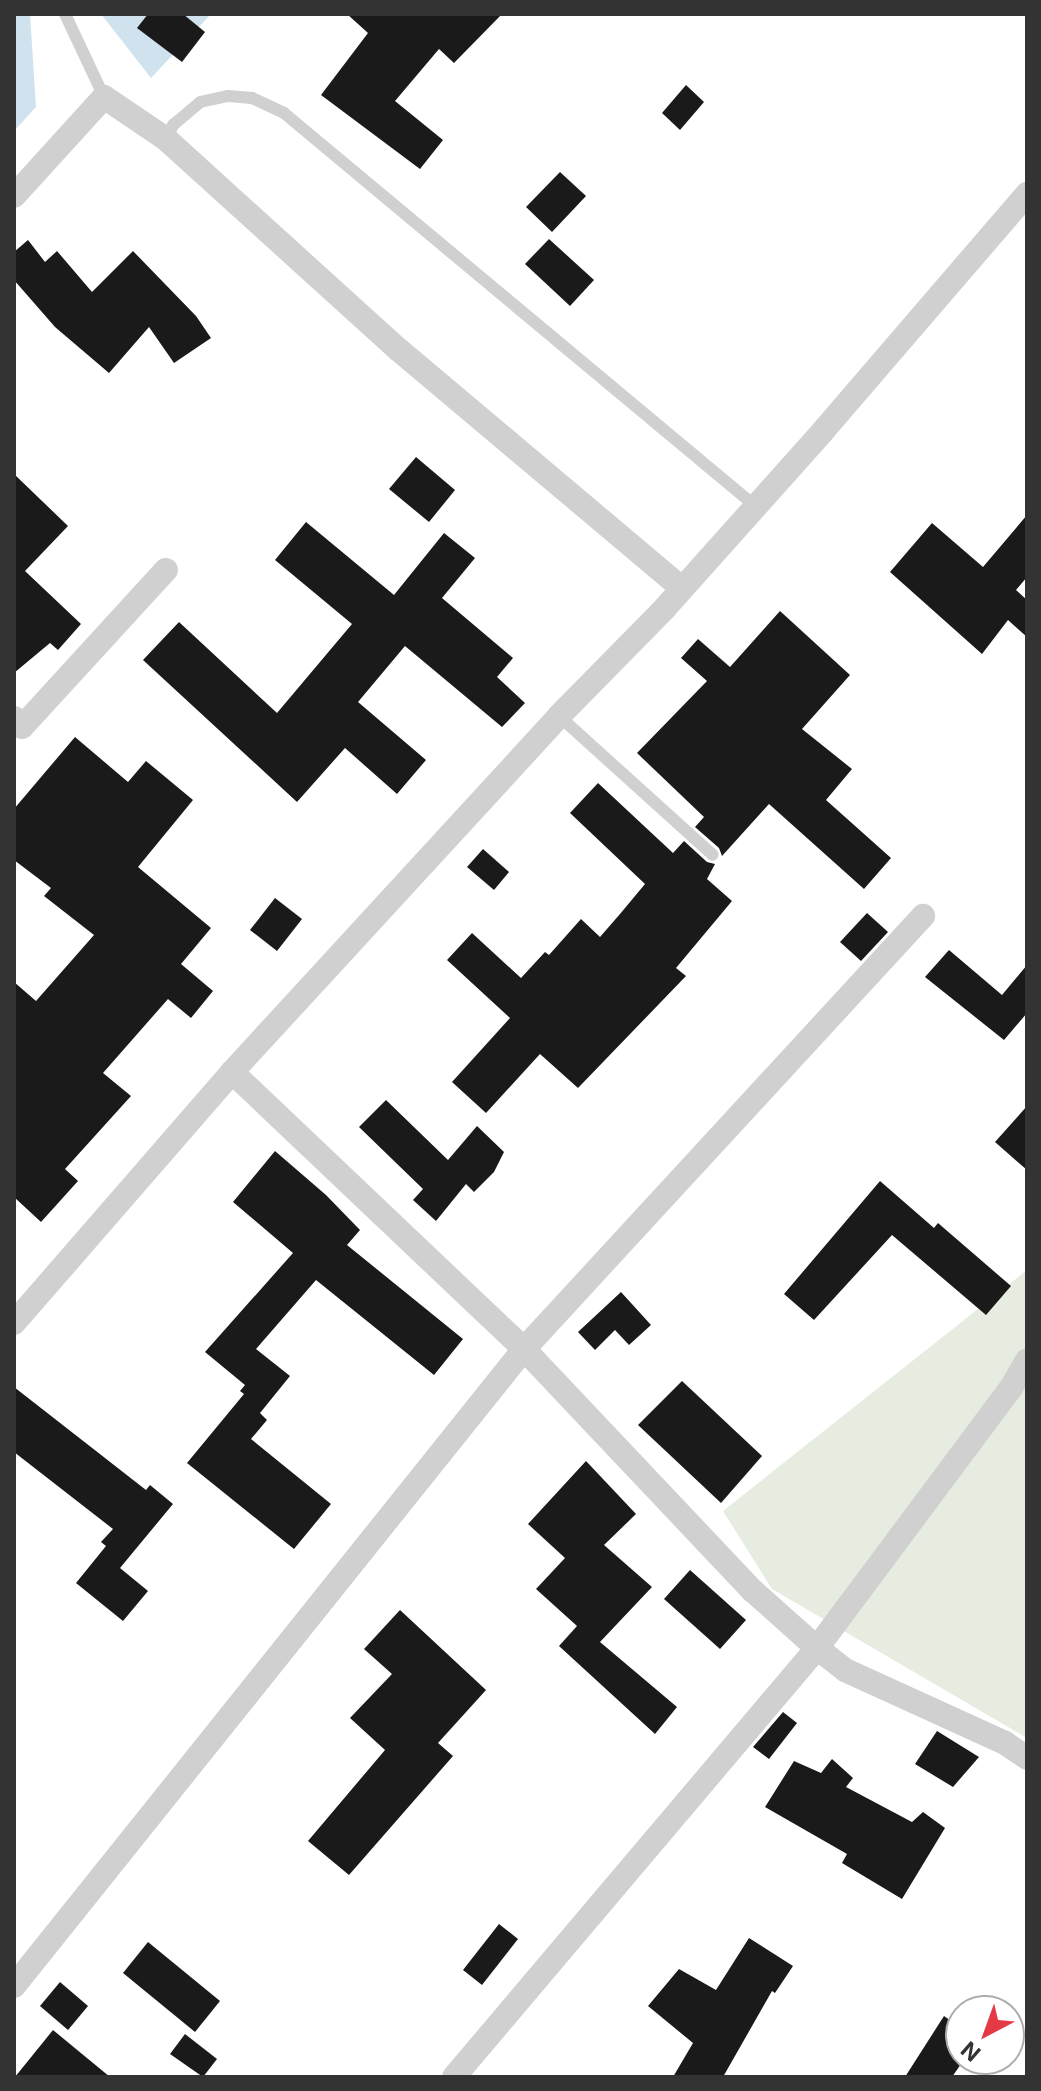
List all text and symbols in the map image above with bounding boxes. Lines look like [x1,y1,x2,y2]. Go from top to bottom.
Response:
north arrow [945,1995,1025,2075]
text: N [956,2036,985,2067]

